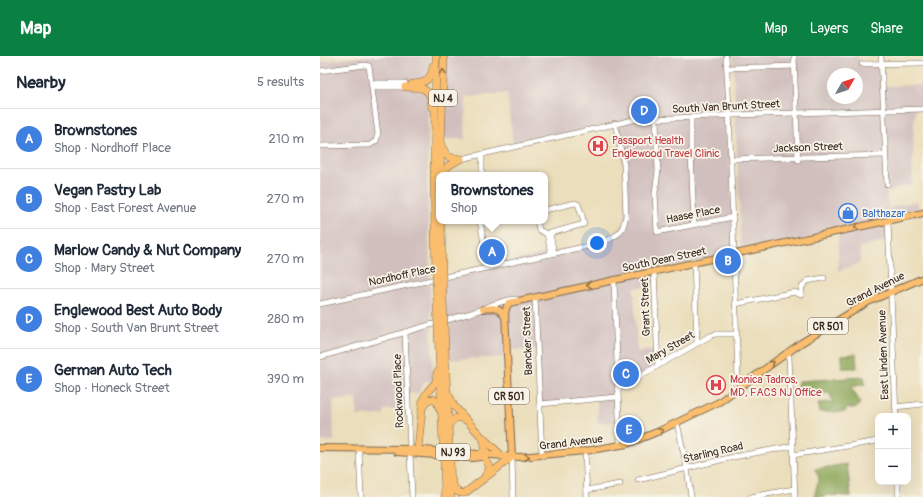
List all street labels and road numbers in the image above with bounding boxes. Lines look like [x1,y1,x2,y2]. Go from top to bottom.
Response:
road number: NJ 4 [429,90,457,106]
street label: South Van Brunt Street [672,97,781,116]
street label: Jackson Street [773,140,844,155]
street label: Haase Place [665,203,722,226]
street label: South Dean Street [621,244,708,275]
street label: Nordhoff Place [368,262,437,289]
street label: Grand Avenue [844,269,907,310]
street label: Grant Street [638,277,653,337]
street label: Bancker Street [520,306,535,376]
street label: East Linden Avenue [875,309,892,400]
road number: CR 501 [808,318,848,334]
street label: Mary Street [644,328,697,367]
street label: Rockwood Place [391,353,406,428]
road number: CR 501 [489,388,529,404]
street label: Grand Avenue [539,432,604,453]
street label: Starling Road [682,439,744,466]
road number: NJ 93 [436,444,470,460]

